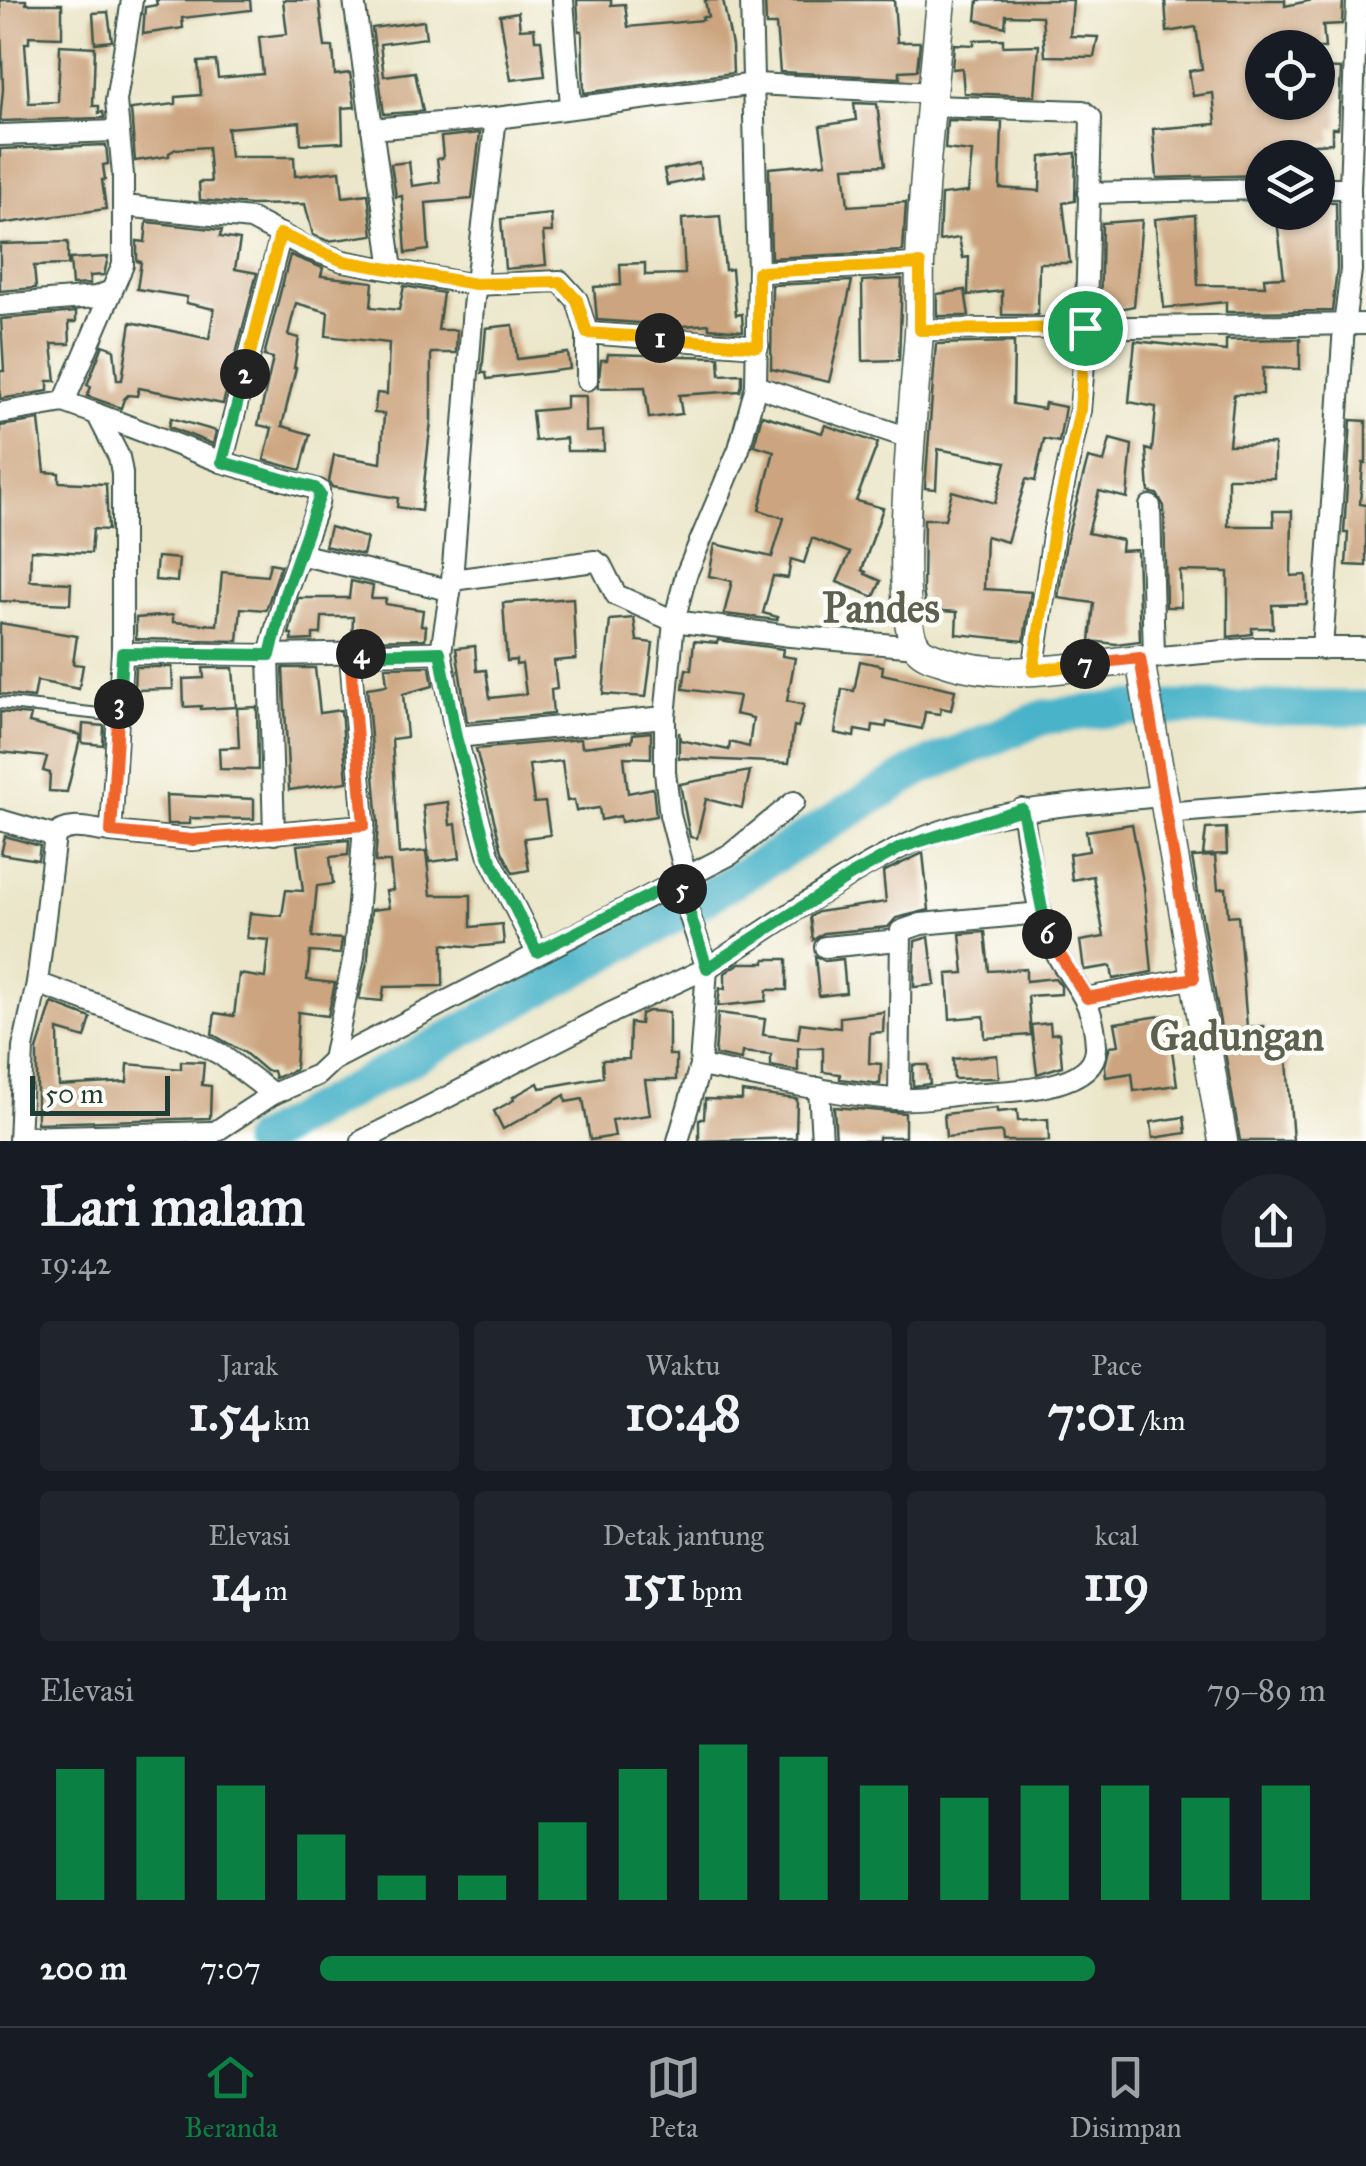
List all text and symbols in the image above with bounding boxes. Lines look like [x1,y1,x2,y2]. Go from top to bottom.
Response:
map controls [1245,30,1335,230]
button: locate [1245,30,1335,120]
button: layers [1245,140,1335,230]
pin [1043,286,1128,371]
icon: arrive [1058,301,1113,356]
pin: 1 [635,313,685,363]
text: 1 [654,320,666,355]
pin: 2 [220,349,270,399]
text: 2 [238,356,252,391]
district label: Pandes [822,582,940,634]
pin: 4 [336,629,386,679]
text: 4 [353,636,369,671]
pin: 7 [1060,639,1110,689]
text: 7 [1078,646,1092,681]
pin: 3 [94,679,144,729]
text: 3 [113,686,125,721]
pin: 5 [657,864,707,914]
text: 5 [675,871,689,906]
pin: 6 [1022,909,1072,959]
text: 6 [1040,916,1054,951]
district label: Gadungan [1150,1010,1325,1062]
scale bar [30,1071,170,1116]
text: 50 m [45,1076,104,1111]
text: Lari malam [40,1173,305,1240]
button: share [1221,1174,1326,1279]
text: 19:42 [40,1244,111,1283]
text: Jarak [220,1348,278,1383]
text: Waktu [646,1348,720,1383]
text: Pace [1091,1348,1142,1383]
text: 1.54 [188,1383,268,1444]
text: 10:48 [625,1383,741,1444]
text: 7:01 [1048,1383,1135,1444]
text: km [268,1403,310,1438]
text: /km [1135,1403,1186,1438]
text: Elevasi [208,1518,290,1553]
text: Detak jantung [602,1518,764,1553]
text: kcal [1095,1518,1139,1553]
text: 14 [211,1553,258,1614]
text: 151 [623,1553,686,1614]
text: 119 [1084,1553,1150,1614]
text: m [258,1573,288,1608]
text: bpm [686,1573,743,1608]
text: Elevasi [40,1671,134,1710]
text: 79–89 m [1207,1671,1326,1710]
text: 200 m [40,1949,127,1988]
text: 7:07 [200,1949,261,1988]
tab: Beranda [184,2050,278,2145]
tab: Peta [646,2050,701,2145]
tab: Disimpan [1070,2050,1182,2145]

